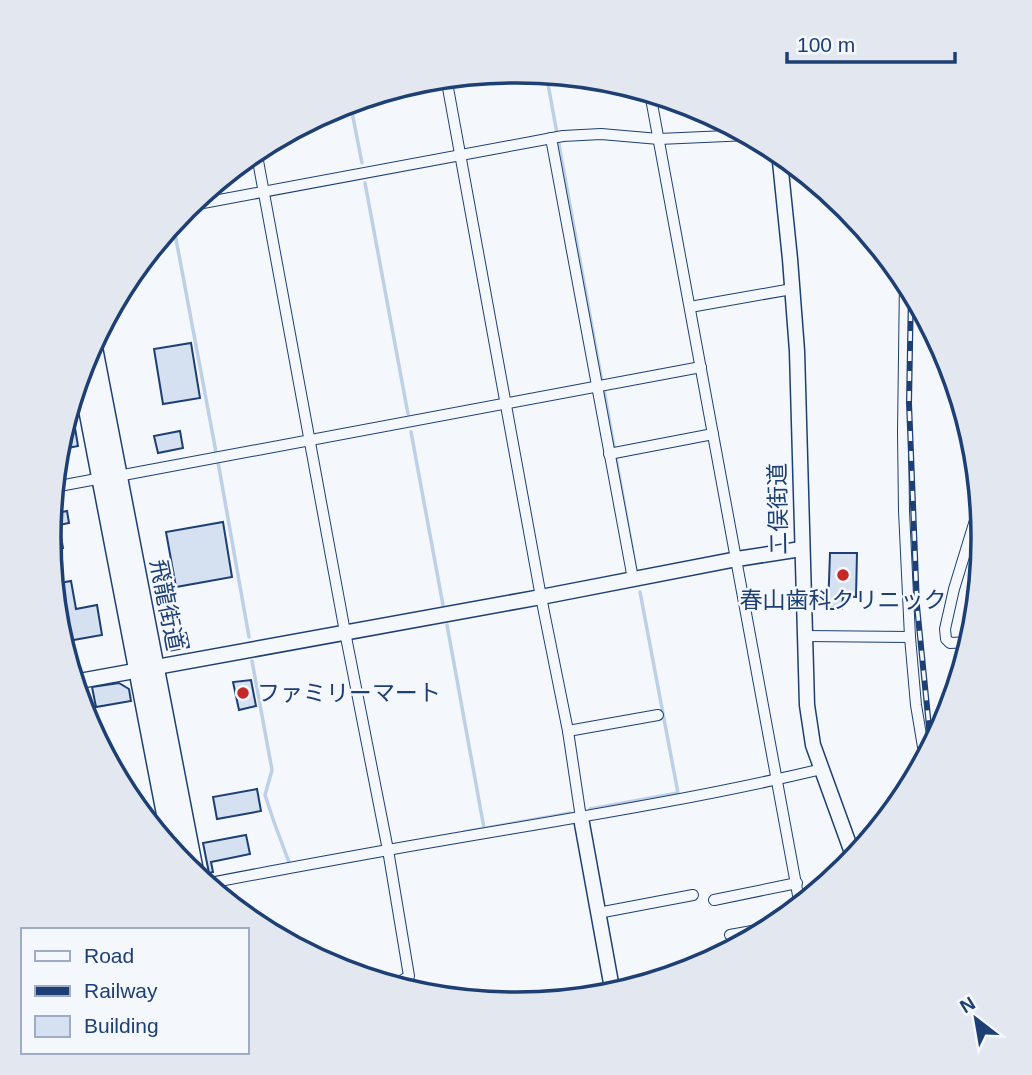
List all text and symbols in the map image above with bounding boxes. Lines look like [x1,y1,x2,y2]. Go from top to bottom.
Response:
scale bar [787,21,955,65]
text: 100 m [797,33,855,56]
street label: 二俣街道 [764,463,792,555]
street label: 飛龍街道 [145,557,189,653]
marker: 春山歯科クリニック [835,567,851,583]
place label: 春山歯科クリニック [740,587,947,613]
place label: ファミリーマート [257,680,441,706]
marker: ファミリーマート [235,685,251,701]
legend [21,928,248,1054]
text: Road [84,944,134,967]
text: Railway [84,979,158,1002]
north arrow [941,984,1011,1054]
text: N [956,992,979,1017]
text: Building [84,1014,159,1037]

